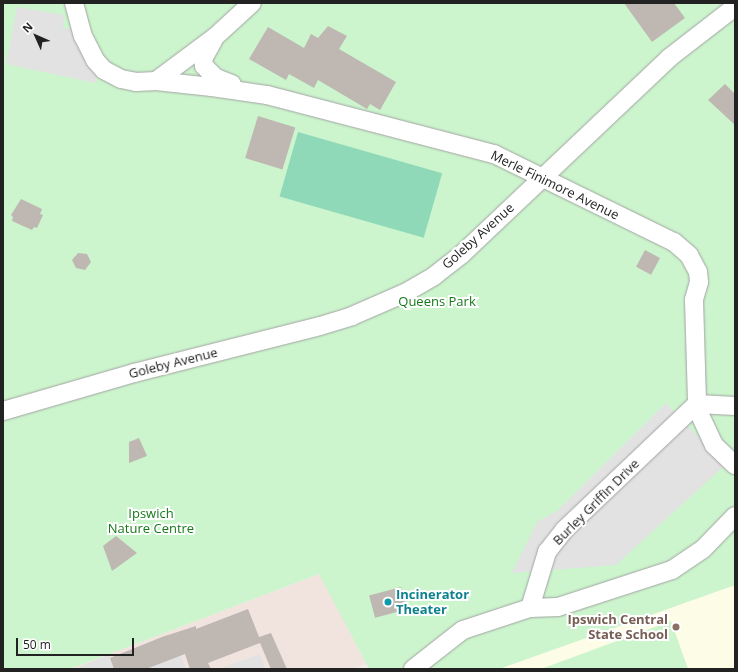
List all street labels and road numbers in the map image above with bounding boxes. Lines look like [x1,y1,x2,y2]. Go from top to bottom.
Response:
street label: Merle Finimore Avenue [488,147,622,223]
street label: Goleby Avenue [439,200,517,272]
street label: Goleby Avenue [127,344,219,382]
street label: Burley Griffin Drive [550,456,642,548]

